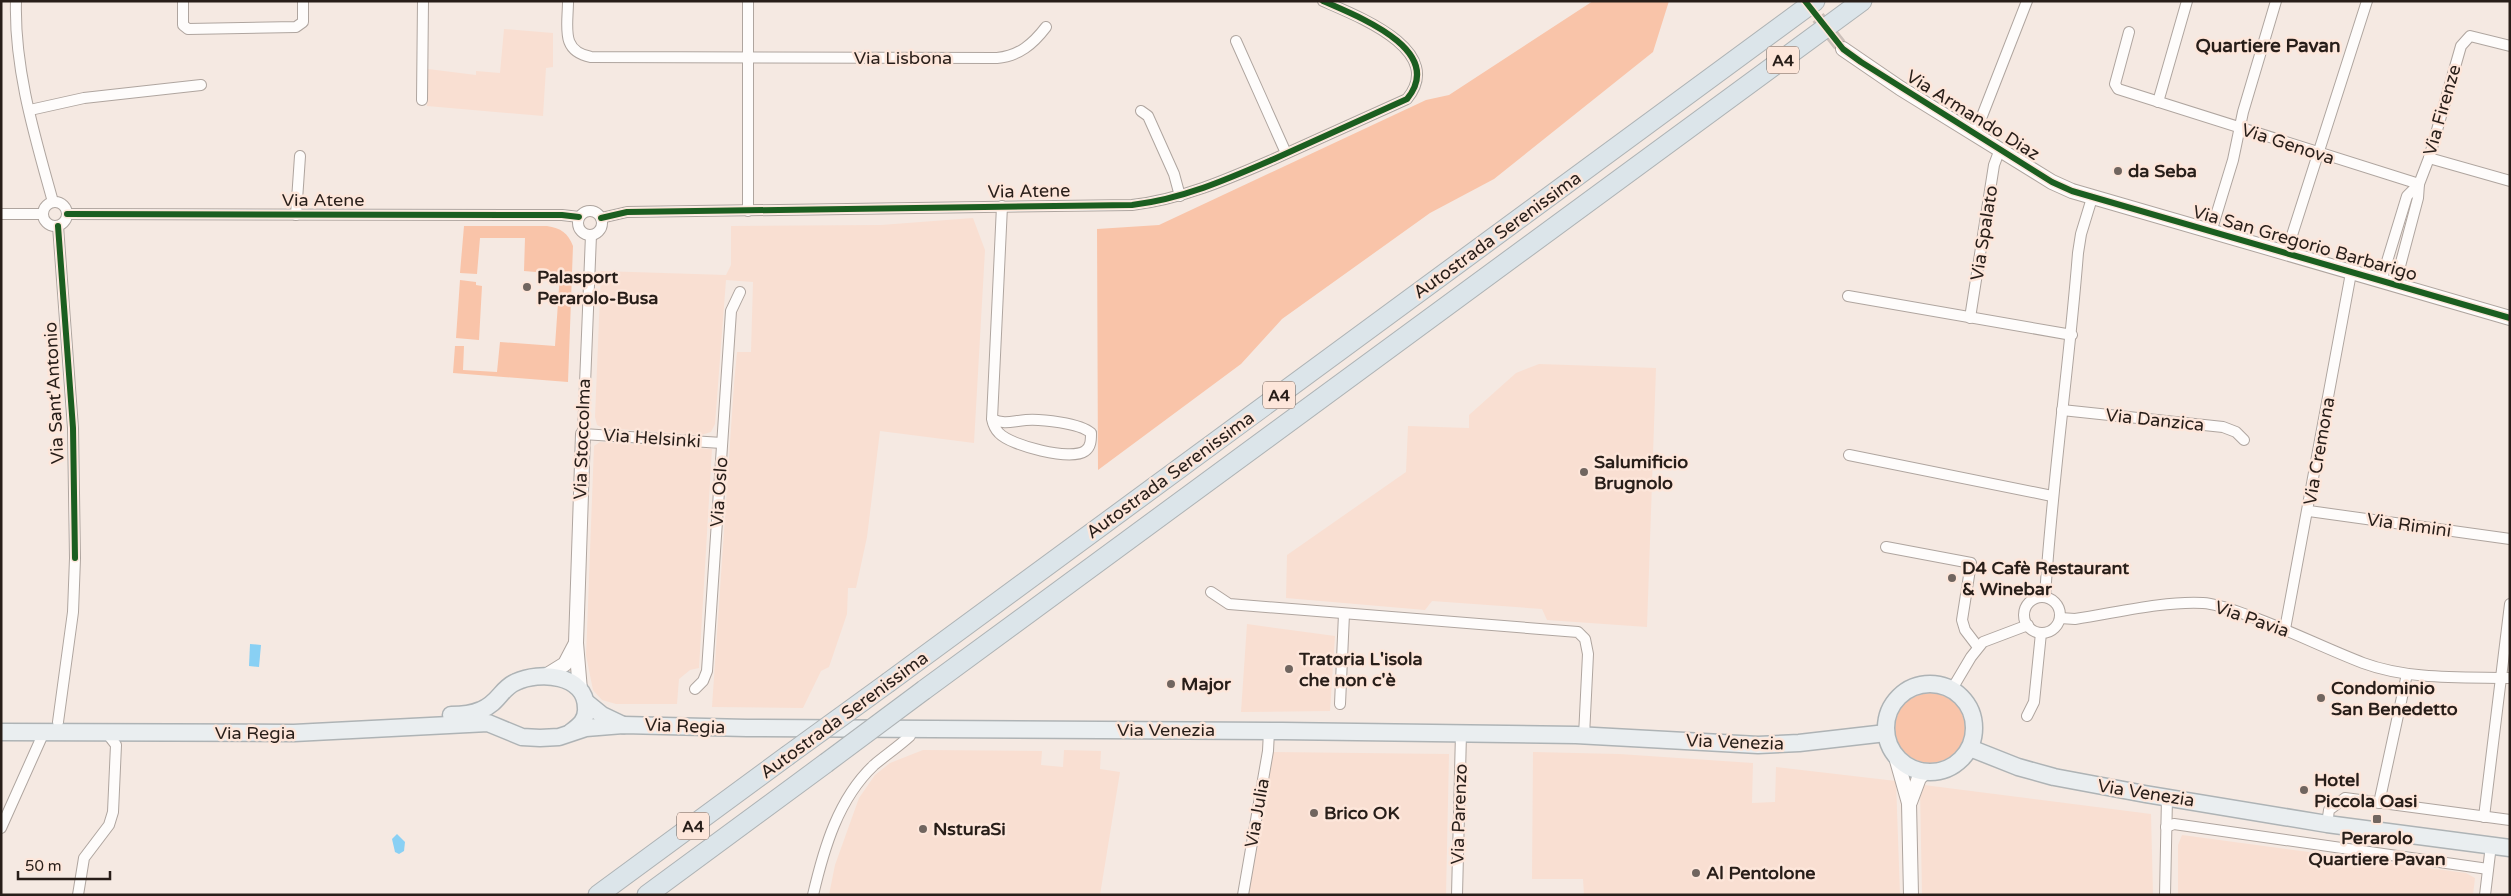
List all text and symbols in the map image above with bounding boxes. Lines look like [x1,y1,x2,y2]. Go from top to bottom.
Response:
district label: Quartiere Pavan [2195,35,2341,57]
road number: A4 [1767,46,1799,74]
street label: Via Lisbona [854,47,952,69]
street label: Via Firenze [2419,62,2465,158]
street label: Via Armando Diaz [1902,65,2044,165]
street label: Via Genova [2239,119,2337,169]
place label: da Seba [2128,160,2197,182]
marker: da Seba [2112,165,2124,177]
street label: Autostrada Serenissima [1409,167,1585,303]
street label: Via Atene [987,179,1071,203]
street label: Via Spalato [1966,184,2002,282]
street label: Via Atene [282,189,364,211]
street label: Via San Gregorio Barbarigo [2190,200,2420,286]
place label: Palasport Perarolo-Busa [537,266,658,309]
marker: Palasport Perarolo-Busa [521,281,533,293]
street label: Via Sant'Antonio [39,321,69,465]
street label: Via Stoccolma [569,378,595,500]
road number: A4 [1263,382,1295,408]
street label: Via Cremona [2299,395,2339,507]
street label: Via Danzica [2105,404,2205,436]
street label: Autostrada Serenissima [1082,407,1258,543]
street label: Via Helsinki [602,424,702,452]
place label: Salumificio Brugnolo [1594,451,1688,494]
street label: Via Oslo [706,456,732,528]
marker: Salumificio Brugnolo [1578,466,1590,478]
street label: Via Rimini [2365,508,2453,542]
place label: D4 Cafè Restaurant & Winebar [1962,557,2129,600]
marker: D4 Cafè Restaurant & Winebar [1946,572,1958,584]
street label: Via Pavia [2212,596,2292,642]
street label: Autostrada Serenissima [756,647,932,783]
place label: Tratoria L'isola che non c'è [1298,648,1423,691]
marker: Tratoria L'isola che non c'è [1283,663,1295,675]
place label: Major [1181,673,1232,695]
place label: Condominio San Benedetto [2331,677,2458,720]
marker: Major [1165,678,1177,690]
marker: Condominio San Benedetto [2315,692,2327,704]
street label: Via Regia [644,714,726,738]
street label: Via Venezia [1117,719,1215,741]
street label: Via Regia [215,722,295,744]
street label: Via Venezia [1686,729,1784,755]
street label: Via Parenzo [1446,763,1472,865]
place label: Hotel Piccola Oasi [2314,769,2417,812]
street label: Via Venezia [2096,774,2196,812]
street label: Via Julia [1240,777,1274,849]
marker: Hotel Piccola Oasi [2298,784,2310,796]
place label: Brico OK [1324,802,1400,824]
marker: Brico OK [1308,807,1320,819]
road number: A4 [677,812,709,839]
marker: Perarolo Quartiere Pavan [2371,813,2383,825]
place label: NsturaSi [933,818,1006,840]
marker: NsturaSi [917,823,929,835]
place label: Perarolo Quartiere Pavan [2308,827,2446,870]
scale bar [18,848,110,880]
text: 50 m [25,857,62,875]
place label: Al Pentolone [1706,862,1816,884]
marker: Al Pentolone [1690,867,1702,879]

